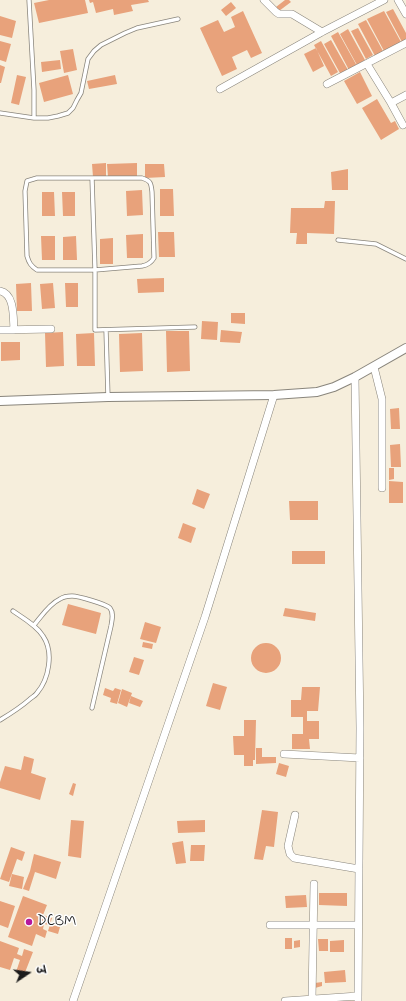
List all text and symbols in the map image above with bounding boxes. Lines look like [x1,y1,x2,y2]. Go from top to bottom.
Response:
place label: DCBM [37,914,76,930]
marker: DCBM [24,917,34,927]
north arrow [8,953,48,993]
text: उ [32,965,47,975]

